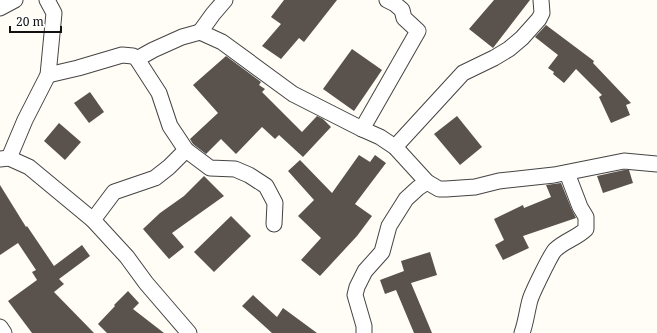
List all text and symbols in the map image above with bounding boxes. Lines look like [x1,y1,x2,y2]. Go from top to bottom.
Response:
scale bar [10,8,61,34]
text: 20 m [16,13,44,30]

